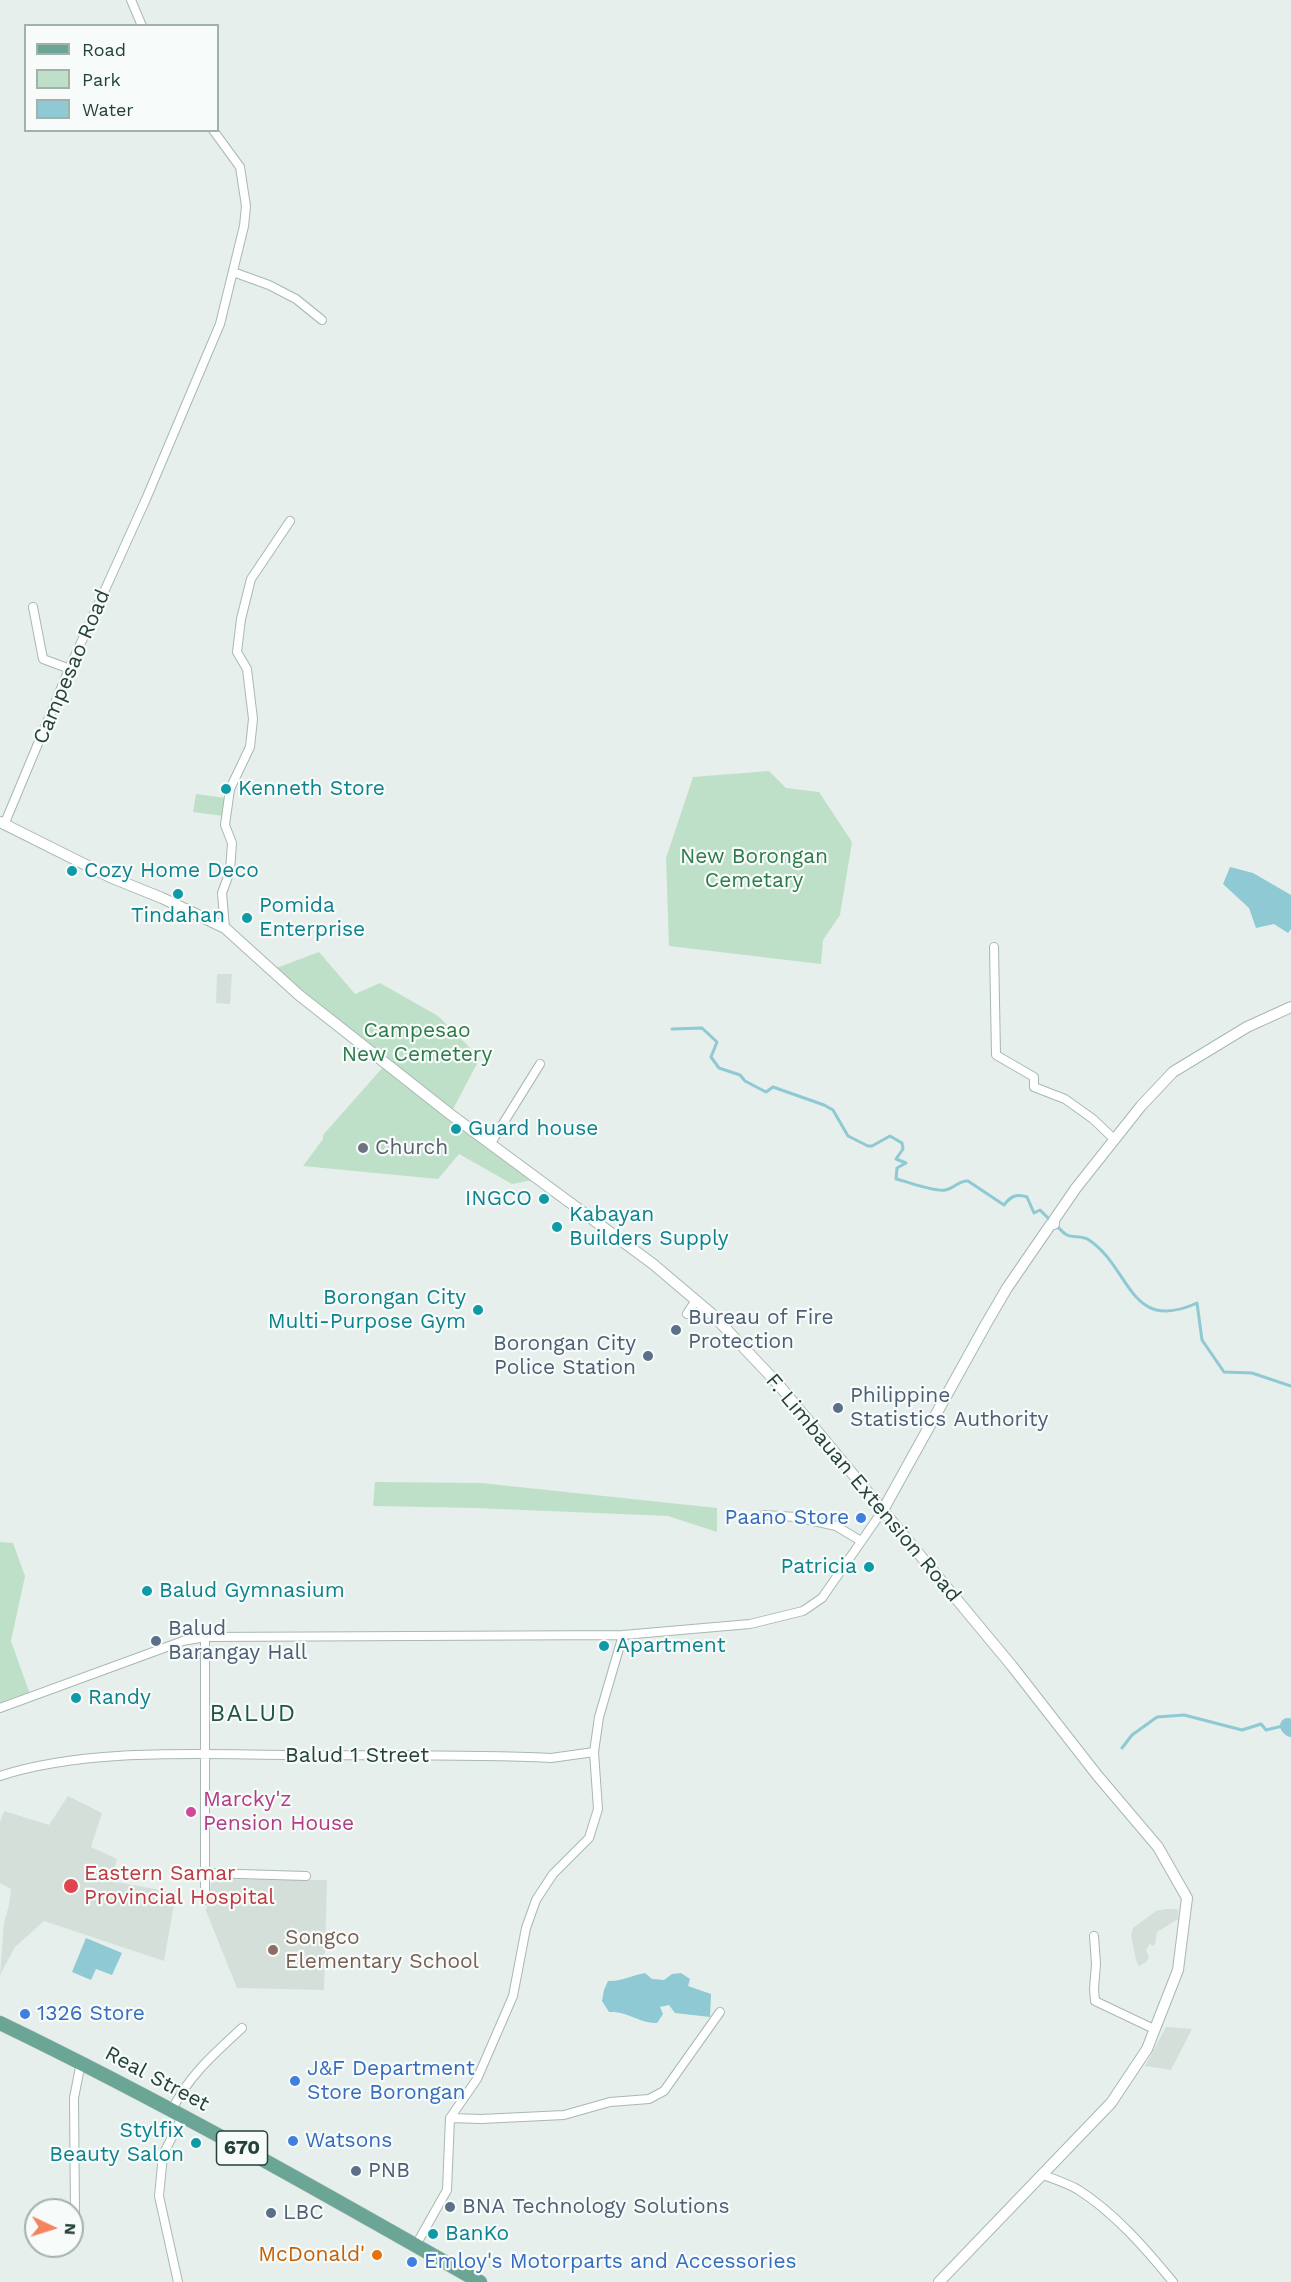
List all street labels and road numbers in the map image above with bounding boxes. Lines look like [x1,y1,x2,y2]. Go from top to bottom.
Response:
street label: Campesao Road [28,586,116,748]
street label: F. Limbauan Extension Road [760,1369,966,1607]
street label: Balud 1 Street [285,1743,429,1769]
street label: Real Street [101,2041,213,2117]
road number: 670 [216,2131,268,2165]

